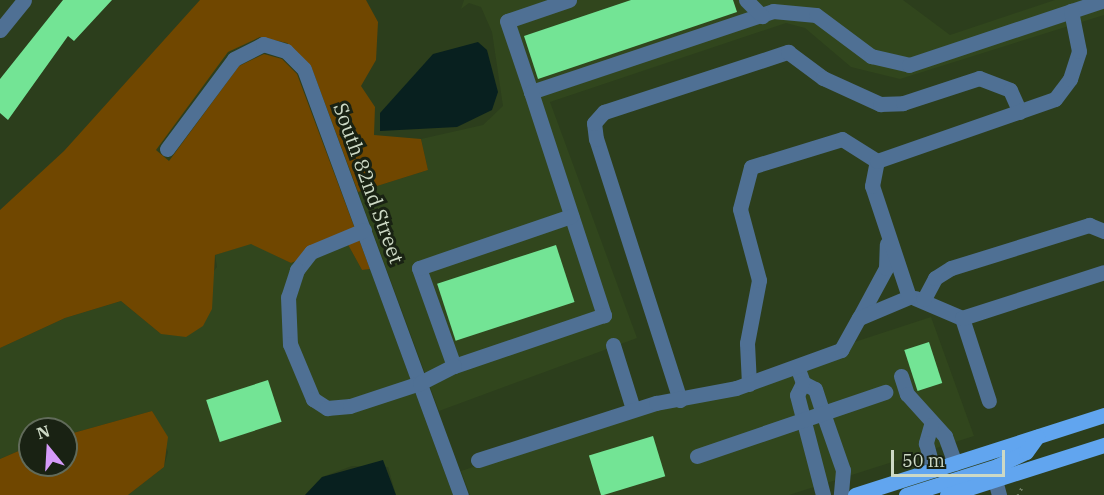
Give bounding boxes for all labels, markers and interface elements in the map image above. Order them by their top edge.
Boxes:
street label: South 82nd Street [329,99,409,267]
north arrow [18,417,78,477]
text: N [34,420,52,443]
scale bar [894,438,1008,476]
text: 50 m [902,449,945,472]

